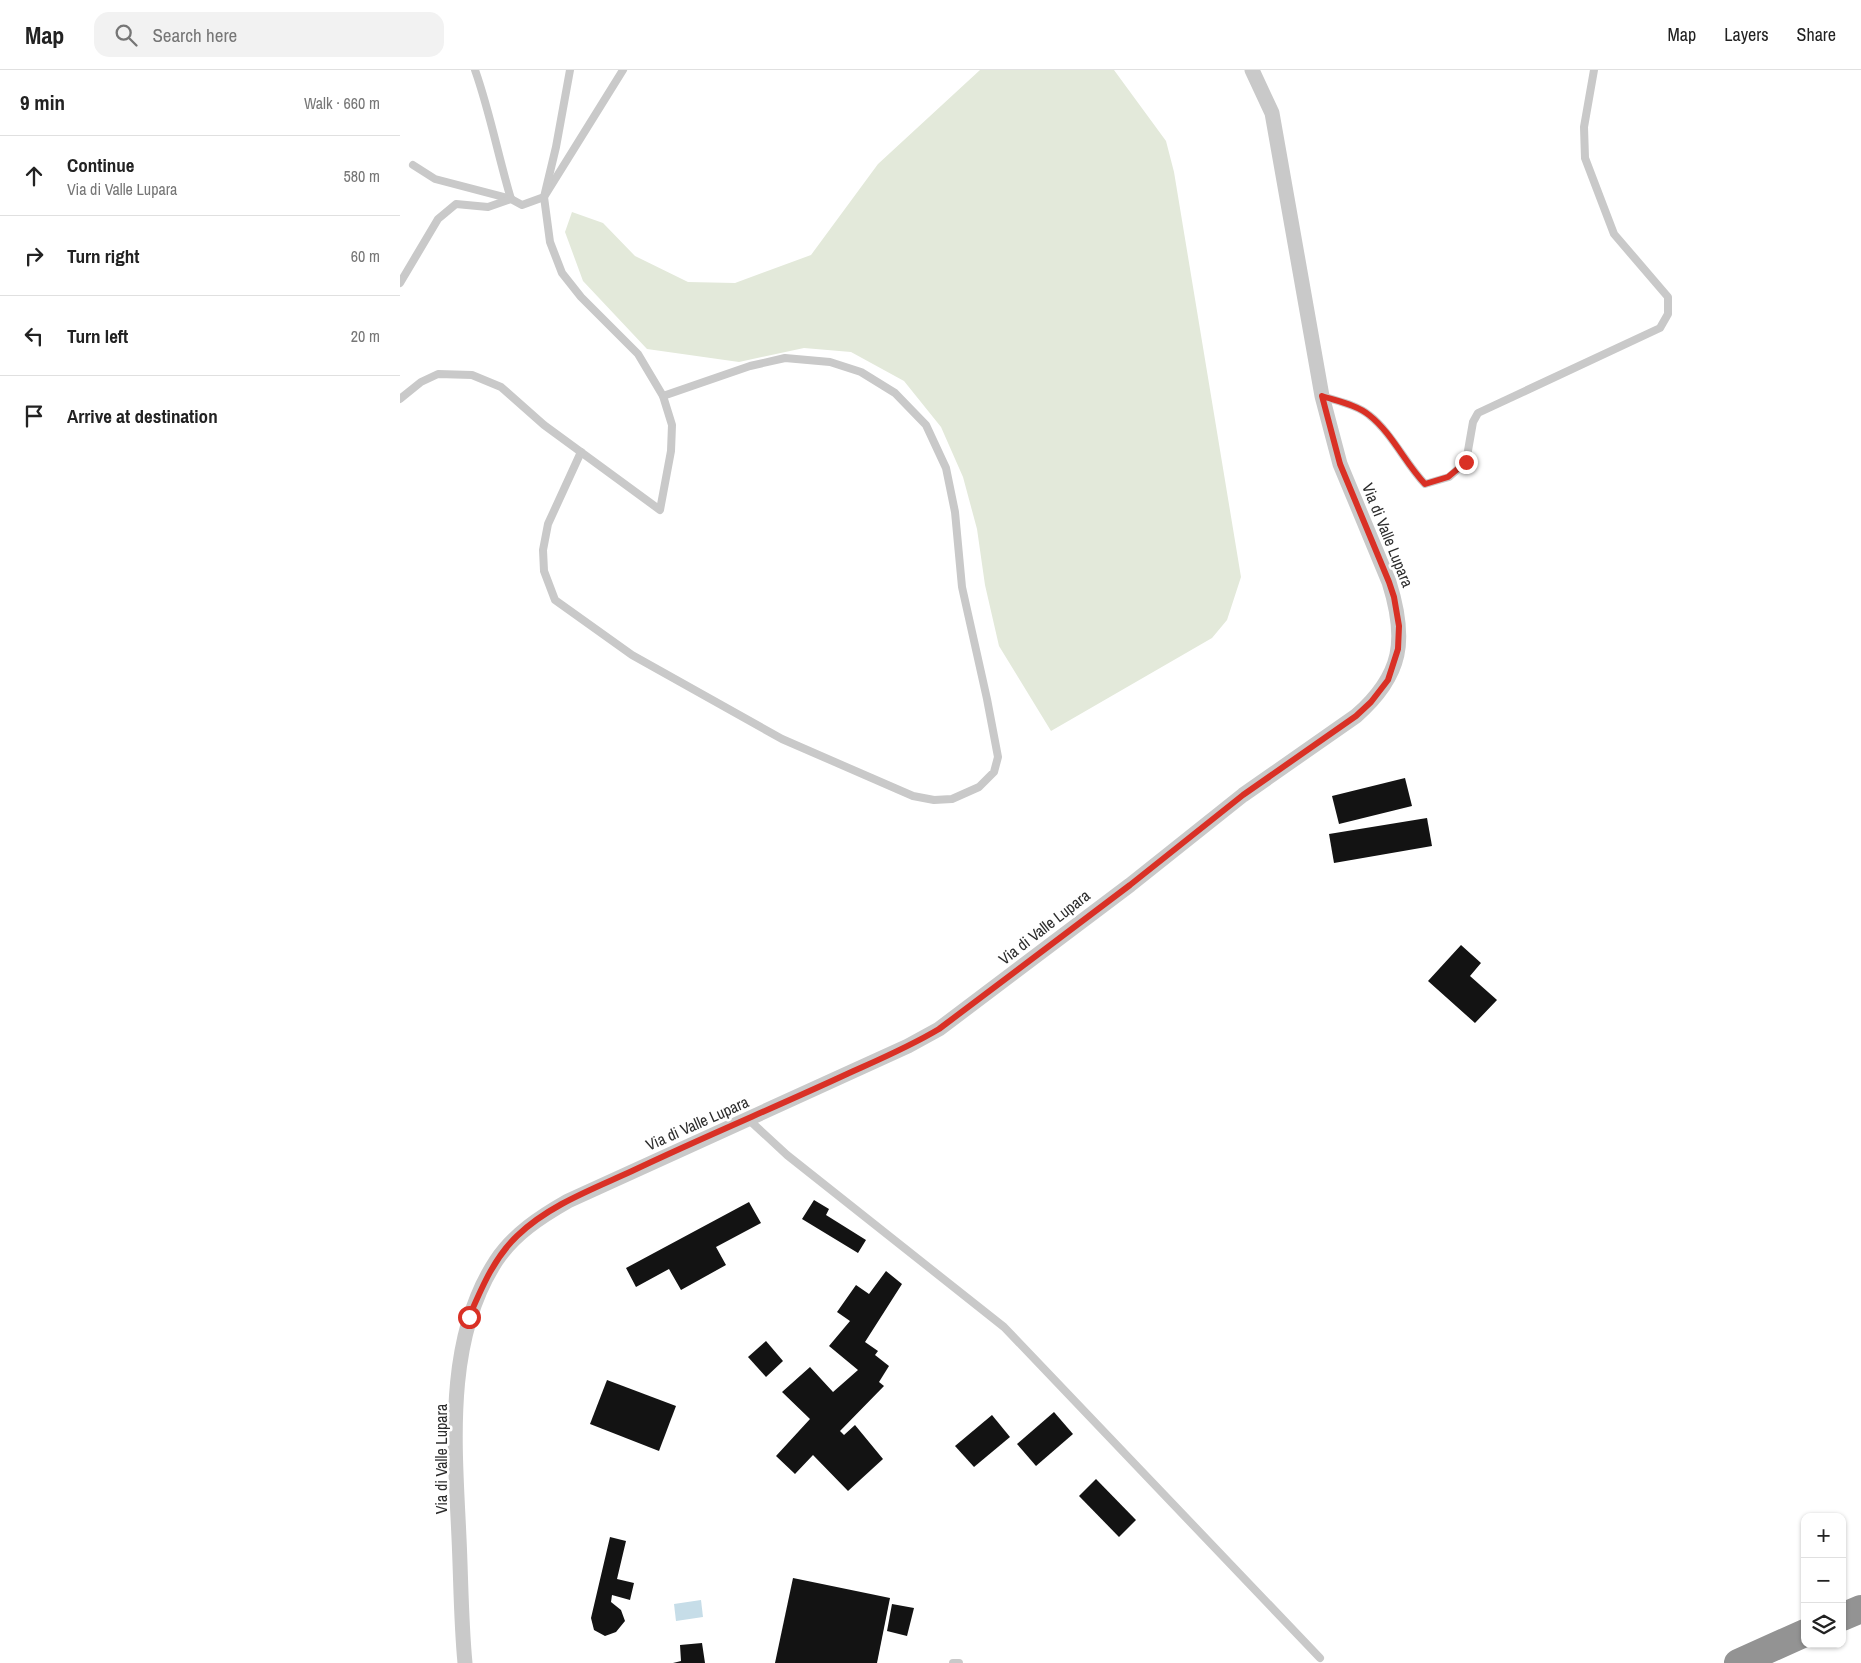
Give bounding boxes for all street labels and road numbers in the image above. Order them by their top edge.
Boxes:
street label: Via di Valle Lupara [1357,480,1419,591]
street label: Via di Valle Lupara [994,884,1095,970]
street label: Via di Valle Lupara [642,1090,753,1156]
street label: Via di Valle Lupara [430,1403,452,1514]

